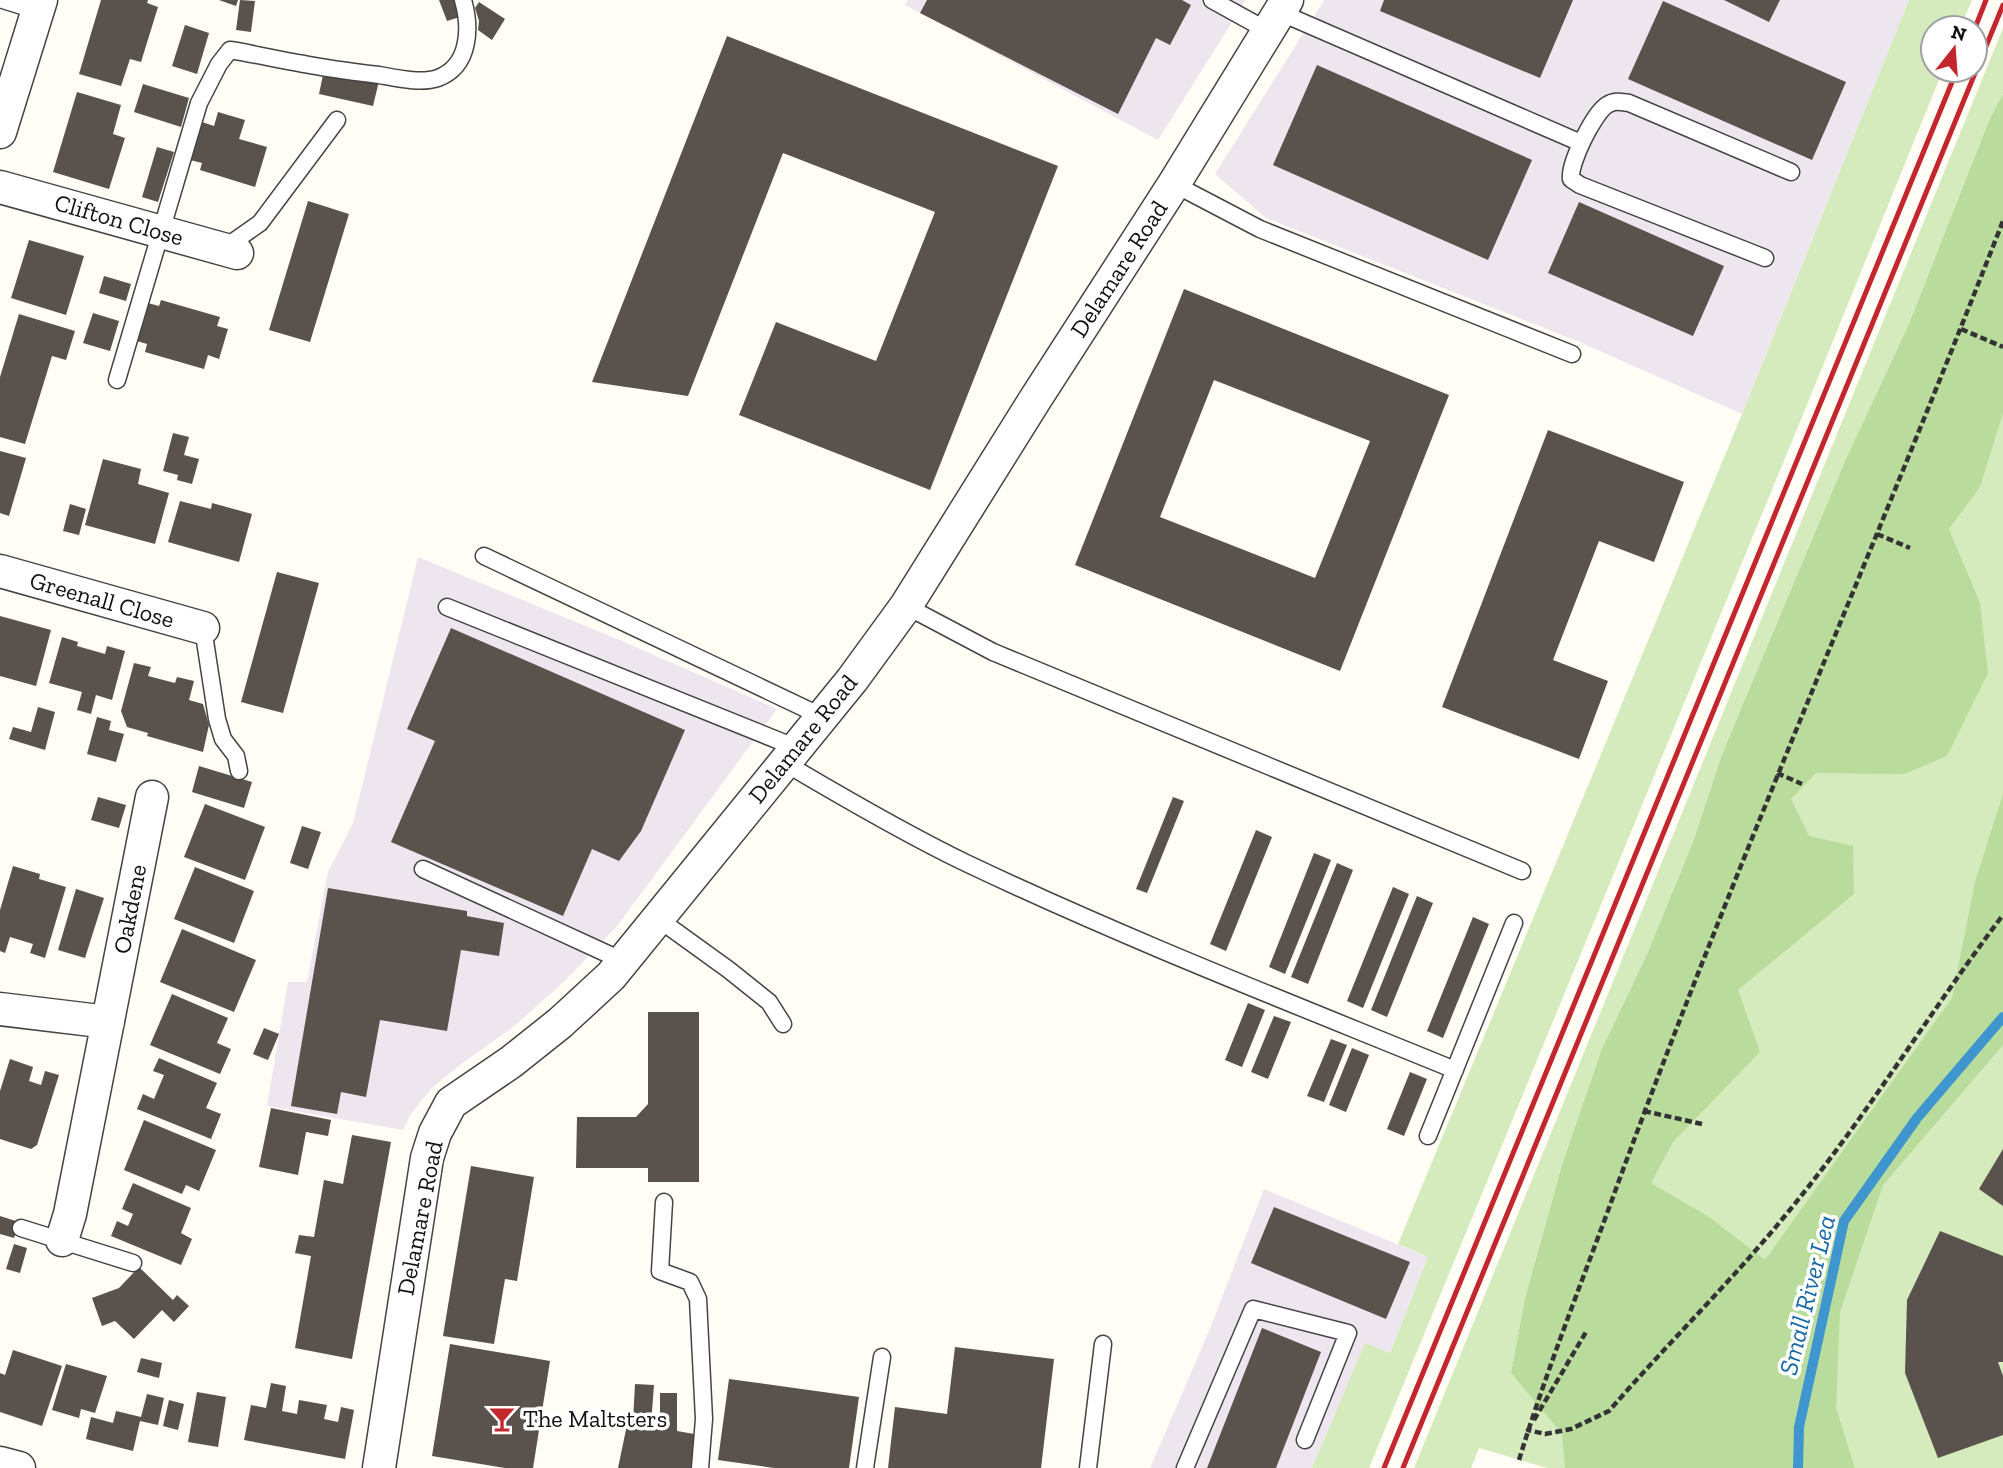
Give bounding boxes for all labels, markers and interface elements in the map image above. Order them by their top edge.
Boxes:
north arrow [1919,14,1989,84]
text: N [1949,20,1969,46]
street label: Clifton Close [51,187,187,252]
street label: Delamare Road [1064,195,1173,342]
street label: Greenall Close [27,565,178,634]
street label: Delamare Road [742,669,863,809]
street label: Oakdene [107,862,152,956]
street label: Delamare Road [390,1138,449,1298]
water label: Small River Lea [1772,1212,1842,1378]
bar icon: The Maltsters [487,1404,517,1434]
place label: The Maltsters [523,1404,667,1433]

